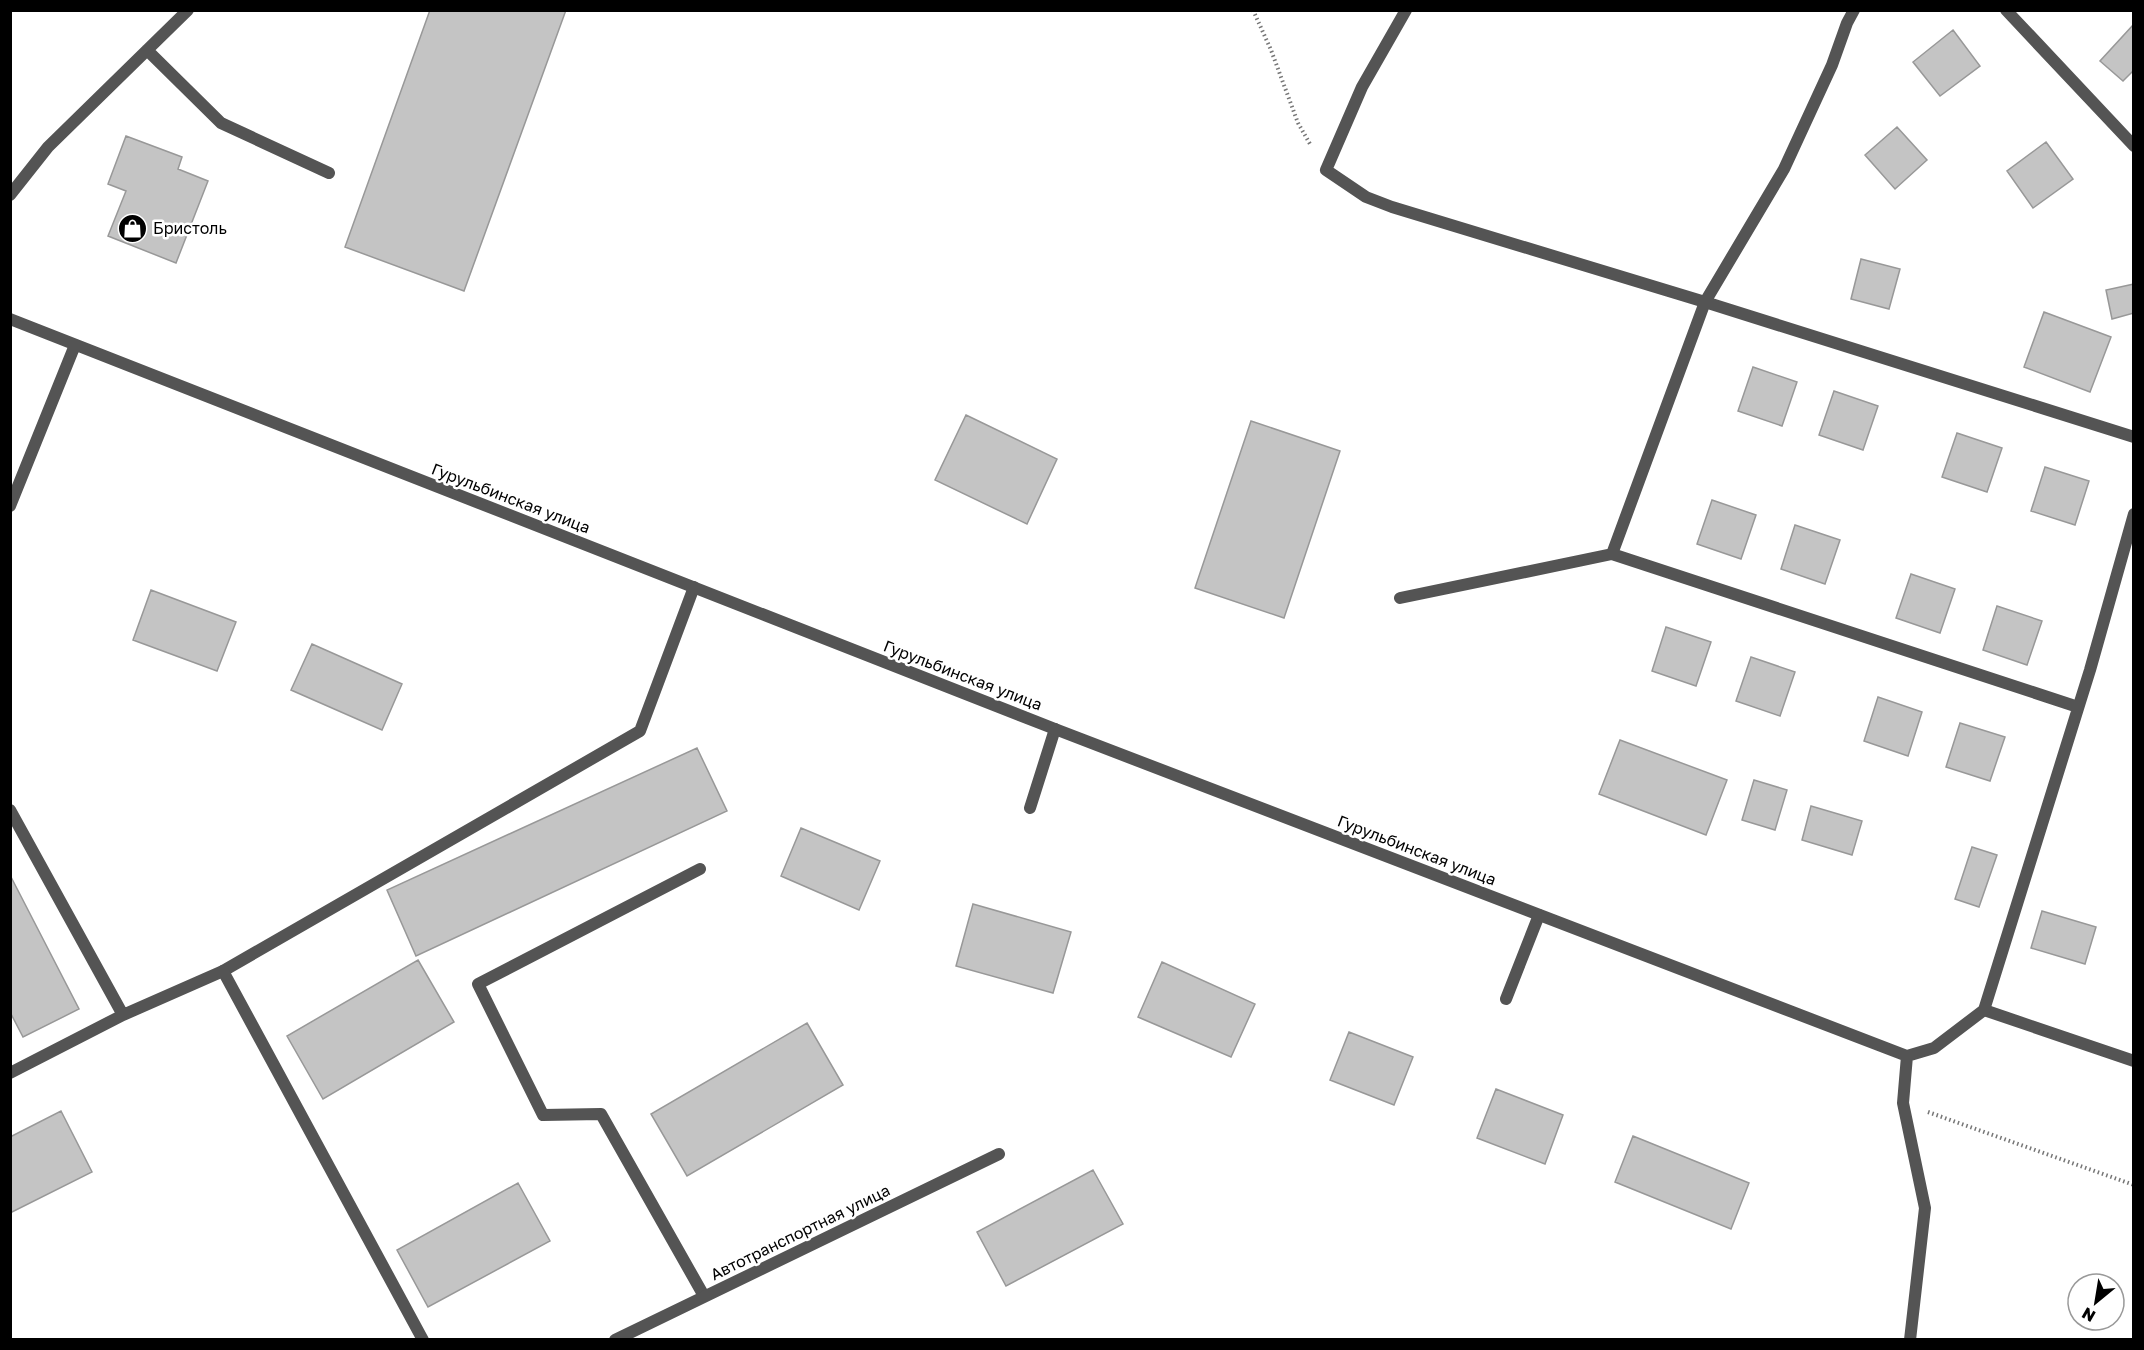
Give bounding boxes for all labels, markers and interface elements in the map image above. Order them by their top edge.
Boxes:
shop icon: Бристоль [116,212,148,244]
place label: Бристоль [153,218,227,238]
street label: Гурульбинская улица [429,458,593,538]
street label: Гурульбинская улица [881,635,1045,715]
street label: Гурульбинская улица [1335,810,1499,890]
street label: Автотранспортная улица [707,1180,893,1284]
north arrow [2066,1272,2126,1332]
text: N [2078,1303,2099,1327]

